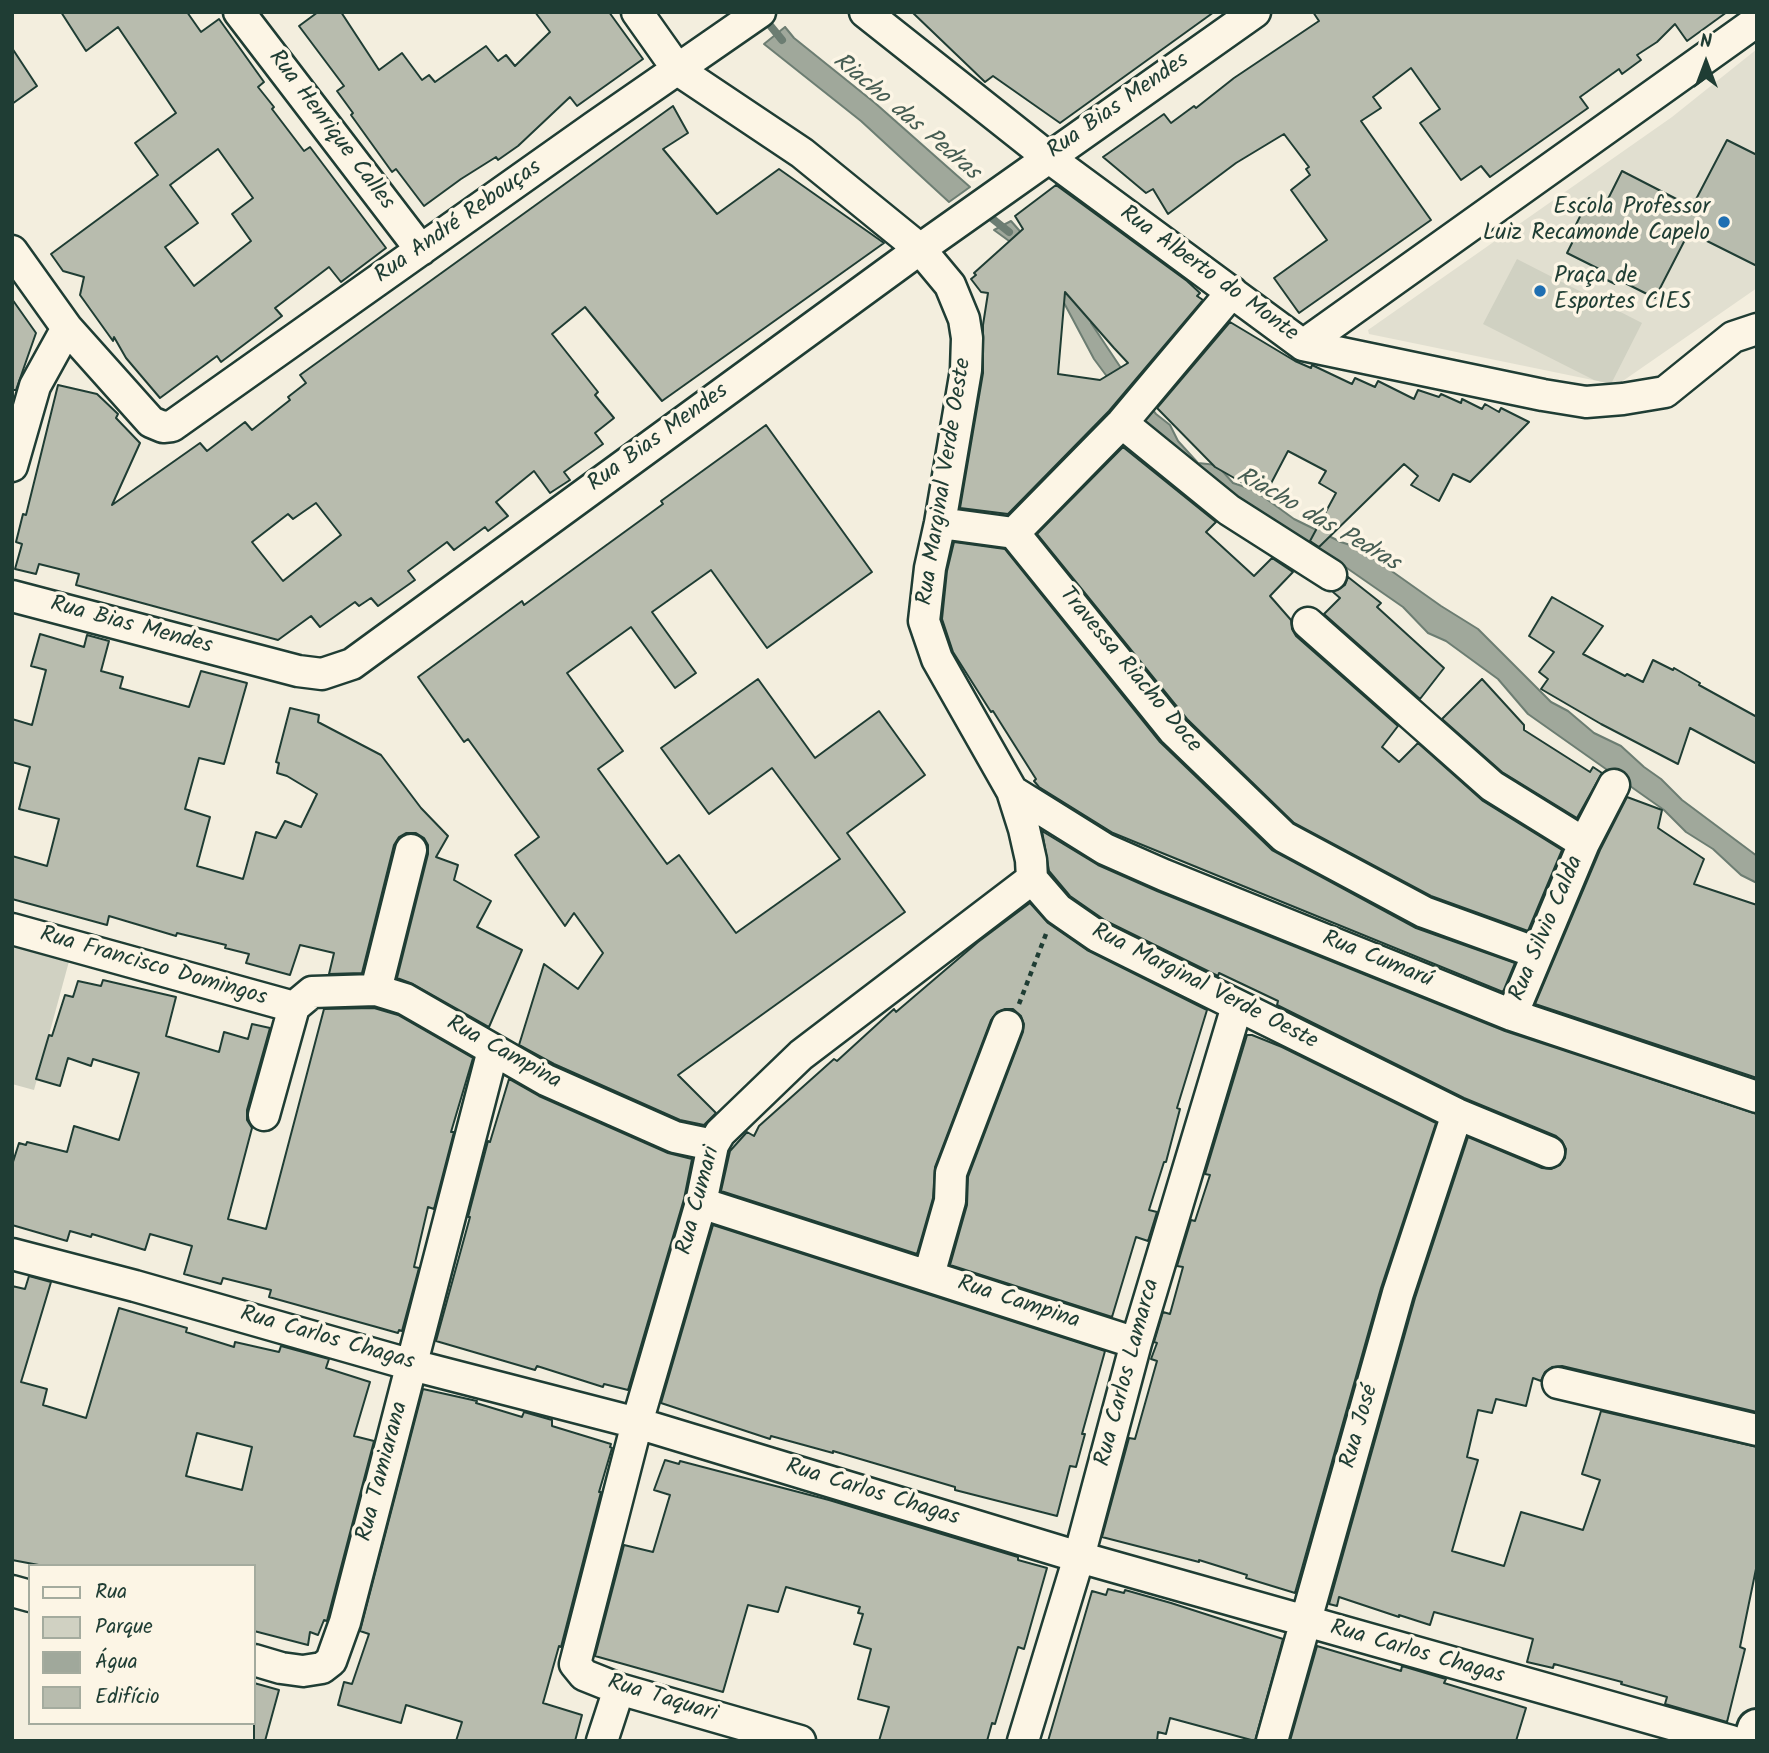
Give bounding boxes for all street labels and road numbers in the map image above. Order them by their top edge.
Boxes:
street label: Rua Henrique Calles [261,46,399,216]
street label: Rua Bias Mendes [1043,48,1195,166]
street label: Rua André Rebouças [370,155,548,291]
street label: Rua Alberto do Monte [1113,201,1303,349]
street label: Rua Marginal Verde Oeste [913,356,979,608]
street label: Rua Bias Mendes [583,379,735,499]
street label: Travessa Riacho Doce [1052,582,1206,760]
street label: Rua Bias Mendes [47,592,215,662]
street label: Rua Silvio Calda [1505,852,1591,1006]
street label: Rua Marginal Verde Oeste [1086,919,1322,1057]
street label: Rua Francisco Domingos [36,922,270,1014]
street label: Rua Cumarú [1318,926,1436,996]
street label: Rua Campina [441,1011,565,1097]
street label: Rua Cumari [672,1144,728,1258]
street label: Rua Campina [953,1271,1083,1337]
street label: Rua Carlos Lamarca [1091,1276,1167,1470]
street label: Rua Carlos Chagas [237,1302,417,1378]
street label: Rua José [1336,1382,1386,1472]
street label: Rua Tamiarana [352,1399,416,1545]
street label: Rua Carlos Chagas [782,1454,962,1534]
street label: Rua Carlos Chagas [1327,1616,1507,1692]
street label: Rua Taquari [604,1670,720,1730]

